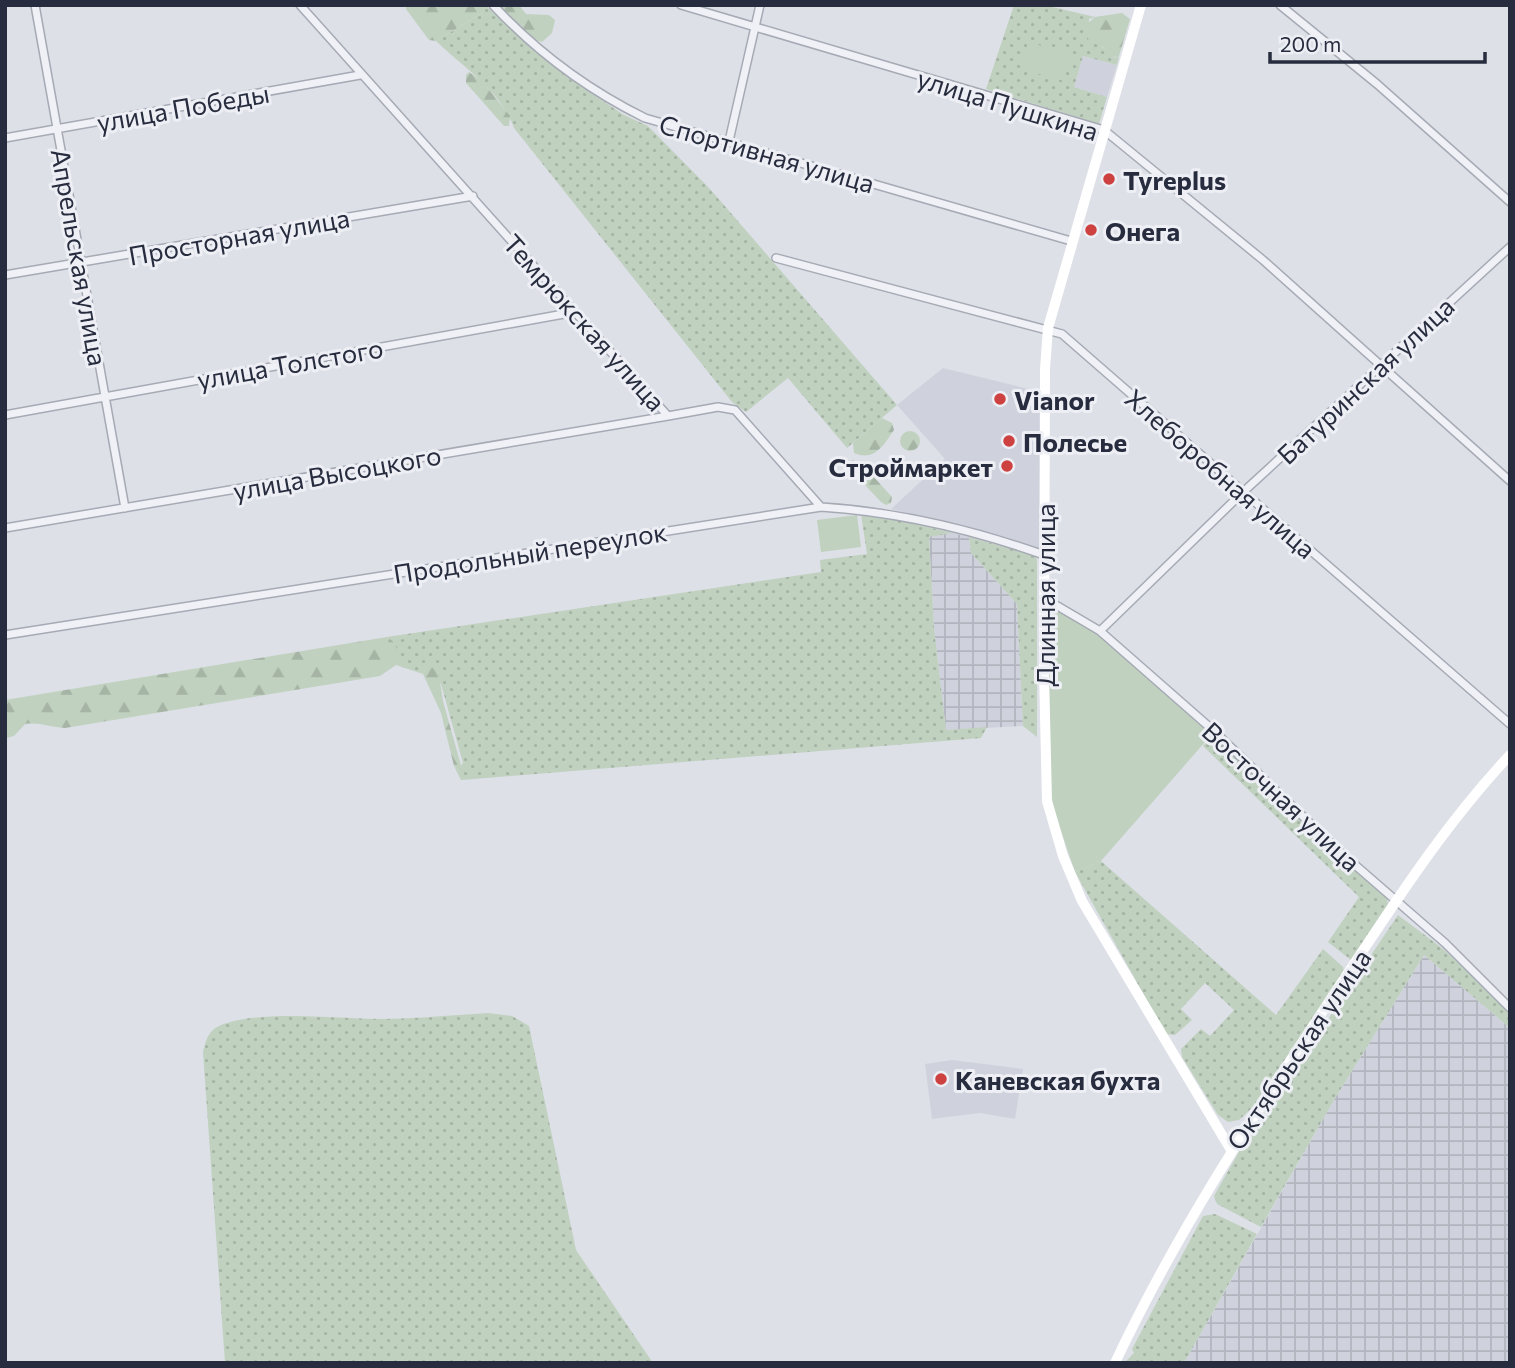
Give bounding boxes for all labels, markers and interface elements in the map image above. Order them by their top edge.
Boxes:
scale bar [1270,21,1485,65]
text: 200 m [1280,31,1341,56]
street label: улица Пушкина [914,62,1102,146]
street label: улица Победы [94,77,272,137]
street label: Спортивная улица [656,107,878,199]
street label: Апрельская улица [46,146,114,368]
place label: Tyreplus [1123,164,1226,195]
marker: Tyreplus [1101,171,1117,187]
street label: Просторная улица [126,201,352,271]
place label: Онега [1105,215,1180,246]
marker: Онега [1083,222,1099,238]
street label: Темрюкская улица [498,227,672,417]
street label: Батуринская улица [1270,290,1460,470]
street label: улица Толстого [195,331,385,395]
street label: Хлеборобная улица [1119,382,1323,564]
place label: Vianor [1014,384,1095,415]
marker: Vianor [992,391,1008,407]
place label: Полесье [1023,426,1127,457]
marker: Полесье [1001,433,1017,449]
street label: улица Высоцкого [230,438,444,506]
place label: Строймаркет [829,451,993,482]
marker: Строймаркет [999,458,1015,474]
street label: Длинная улица [1029,503,1060,687]
street label: Продольный переулок [391,515,669,589]
street label: Восточная улица [1197,715,1367,877]
street label: Октябрьская улица [1219,943,1377,1155]
place label: Каневская бухта [955,1064,1160,1095]
marker: Каневская бухта [933,1071,949,1087]

